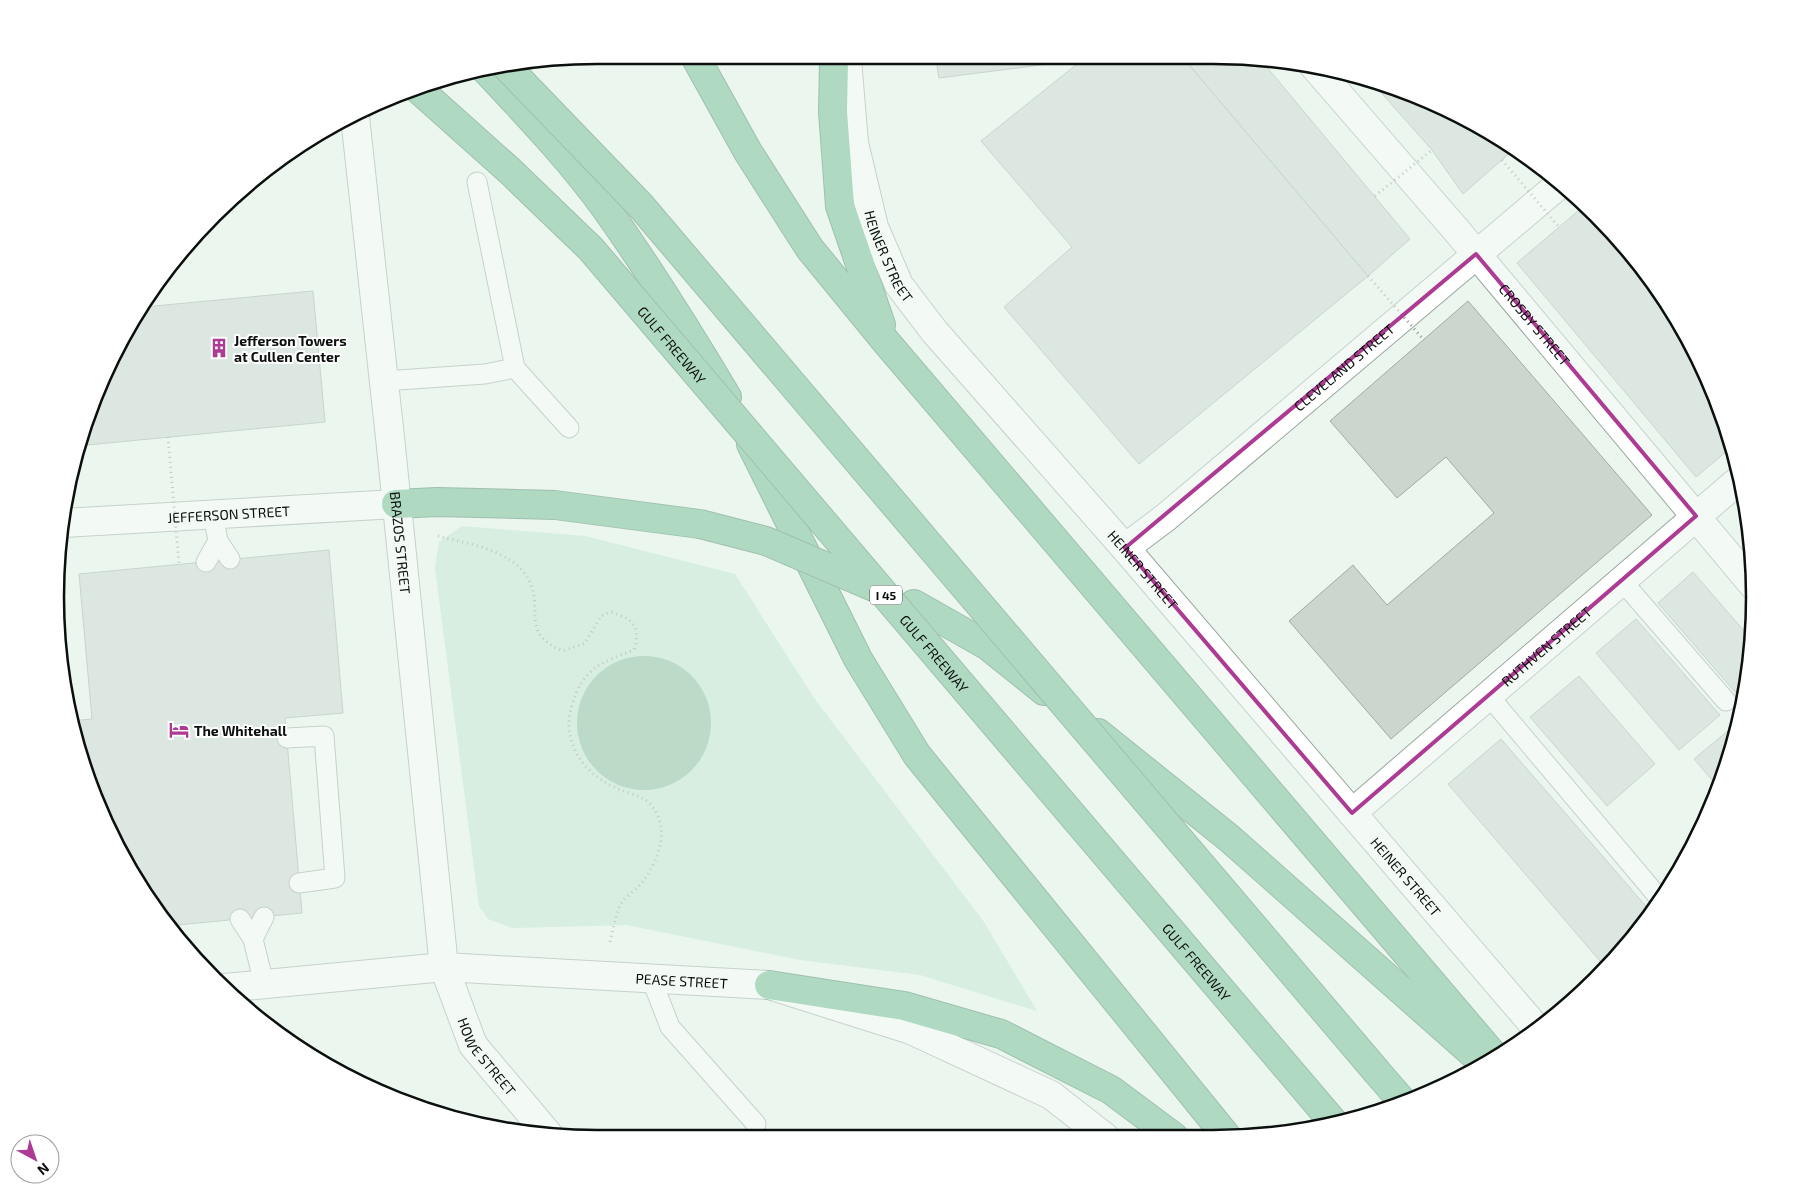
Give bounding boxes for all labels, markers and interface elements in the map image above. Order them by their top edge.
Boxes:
street label: HEINER STREET [862,208,917,305]
street label: CROSBY STREET [1496,280,1574,369]
street label: GULF FREEWAY [635,302,710,387]
street label: CLEVELAND STREET [1290,320,1397,414]
place label: Jefferson Towers at Cullen Center [234,332,347,365]
building icon: Jefferson Towers at Cullen Center [208,337,230,359]
street label: BRAZOS STREET [387,491,415,595]
street label: JEFFERSON STREET [167,502,291,526]
street label: HEINER STREET [1105,527,1182,613]
road number: I 45 [870,586,902,604]
street label: RUTHVEN STREET [1498,603,1595,689]
street label: GULF FREEWAY [897,611,972,695]
hotel icon: The Whitehall [168,719,190,741]
place label: The Whitehall [194,722,287,739]
street label: HEINER STREET [1368,833,1445,919]
street label: GULF FREEWAY [1159,919,1235,1004]
street label: PEASE STREET [635,969,728,991]
street label: HOWE STREET [455,1015,520,1098]
north arrow [10,1134,60,1184]
text: N [34,1160,53,1179]

